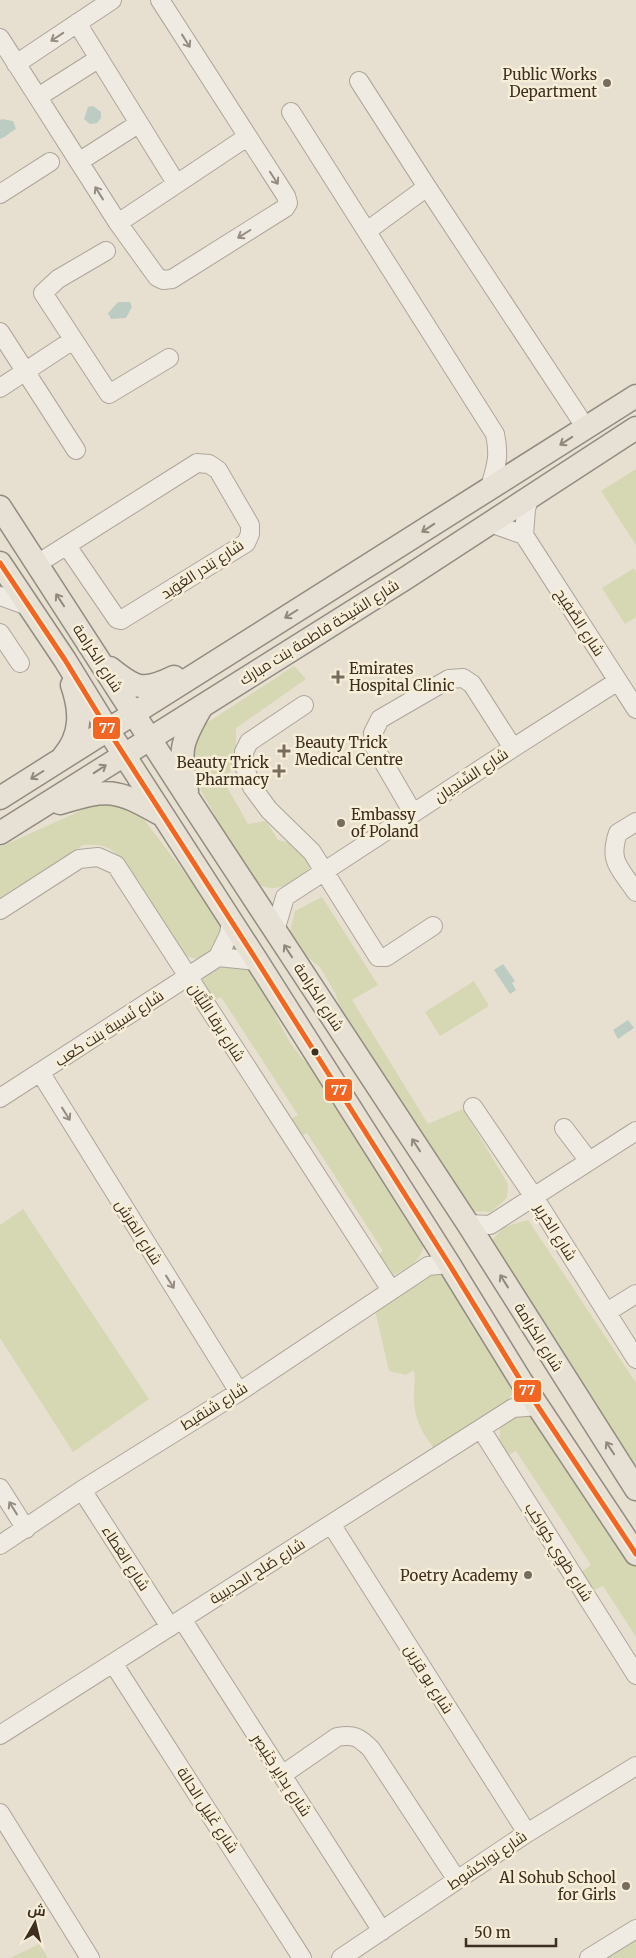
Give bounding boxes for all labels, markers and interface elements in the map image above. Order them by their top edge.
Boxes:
one-way arrow [50,32,64,42]
one-way arrow [181,34,191,48]
place label: Public Works Department [503,65,597,101]
marker: Public Works Department [601,77,613,89]
one-way arrow [269,170,279,184]
one-way arrow [94,187,104,201]
one-way arrow [237,229,251,239]
one-way arrow [559,436,573,446]
one-way arrow [422,523,436,533]
street label: شارع بَندر العُوَيد [157,535,248,605]
street label: شارع الشيخة فاطمة بنت مبارك [236,575,403,691]
street label: شارع الصَّفِيح [549,585,609,661]
one-way arrow [55,593,65,607]
one-way arrow [284,610,298,620]
street label: شارع الكرامة [67,620,127,697]
place label: Emirates Hospital Clinic [349,659,455,695]
marker: Emirates Hospital Clinic [331,670,345,684]
line badge: 77 [92,716,121,740]
text: 77 [99,719,115,737]
place label: Beauty Trick Medical Centre [295,733,403,769]
marker: Beauty Trick Medical Centre [277,744,291,758]
street label: شارع السِّندِيان [430,744,513,808]
place label: Beauty Trick Pharmacy [177,753,269,789]
one-way arrow [93,764,107,774]
marker: Beauty Trick Pharmacy [273,765,285,777]
one-way arrow [30,769,44,780]
place label: Embassy of Poland [351,805,419,841]
marker: Embassy of Poland [335,817,347,829]
one-way arrow [283,944,293,958]
street label: شارع الكرامة [288,959,348,1036]
street label: شارع بَرقا اللَّيَّان [183,979,250,1066]
street label: شارع نُسيبة بنت كعب [51,986,168,1072]
unlabelled marker [310,1047,320,1057]
line badge: 77 [324,1078,353,1102]
text: 77 [331,1081,347,1099]
one-way arrow [61,1106,71,1120]
one-way arrow [411,1138,421,1152]
street label: شارع المَرَش [110,1196,167,1269]
street label: شارع الحَرِير [529,1199,581,1265]
one-way arrow [166,1274,176,1288]
one-way arrow [499,1275,509,1289]
street label: شارع الكرامة [509,1299,568,1376]
street label: شارع شنقيط [177,1378,252,1436]
line badge: 77 [513,1379,542,1403]
text: 77 [519,1381,535,1399]
one-way arrow [604,1442,614,1456]
street label: شارع طَوِي كِواكِب [518,1499,597,1607]
one-way arrow [8,1502,18,1516]
street label: شارع العَطاء [96,1522,154,1595]
street label: شارع صُلح الحديبية [206,1534,309,1610]
place label: Poetry Academy [400,1566,518,1585]
marker: Poetry Academy [522,1569,534,1581]
street label: شارع بو قرَين [399,1641,458,1718]
street label: شارع بِدايِر خِنَيصِر [246,1729,316,1821]
street label: شارع غَلِيل الحالة [171,1763,243,1858]
street label: شارع نواكشوط [444,1826,531,1895]
place label: Al Sohub School for Girls [498,1868,616,1904]
marker: Al Sohub School for Girls [620,1880,632,1892]
north arrow [10,1898,60,1948]
text: ش [27,1900,47,1920]
scale bar [466,1916,556,1948]
text: 50 m [474,1923,511,1942]

